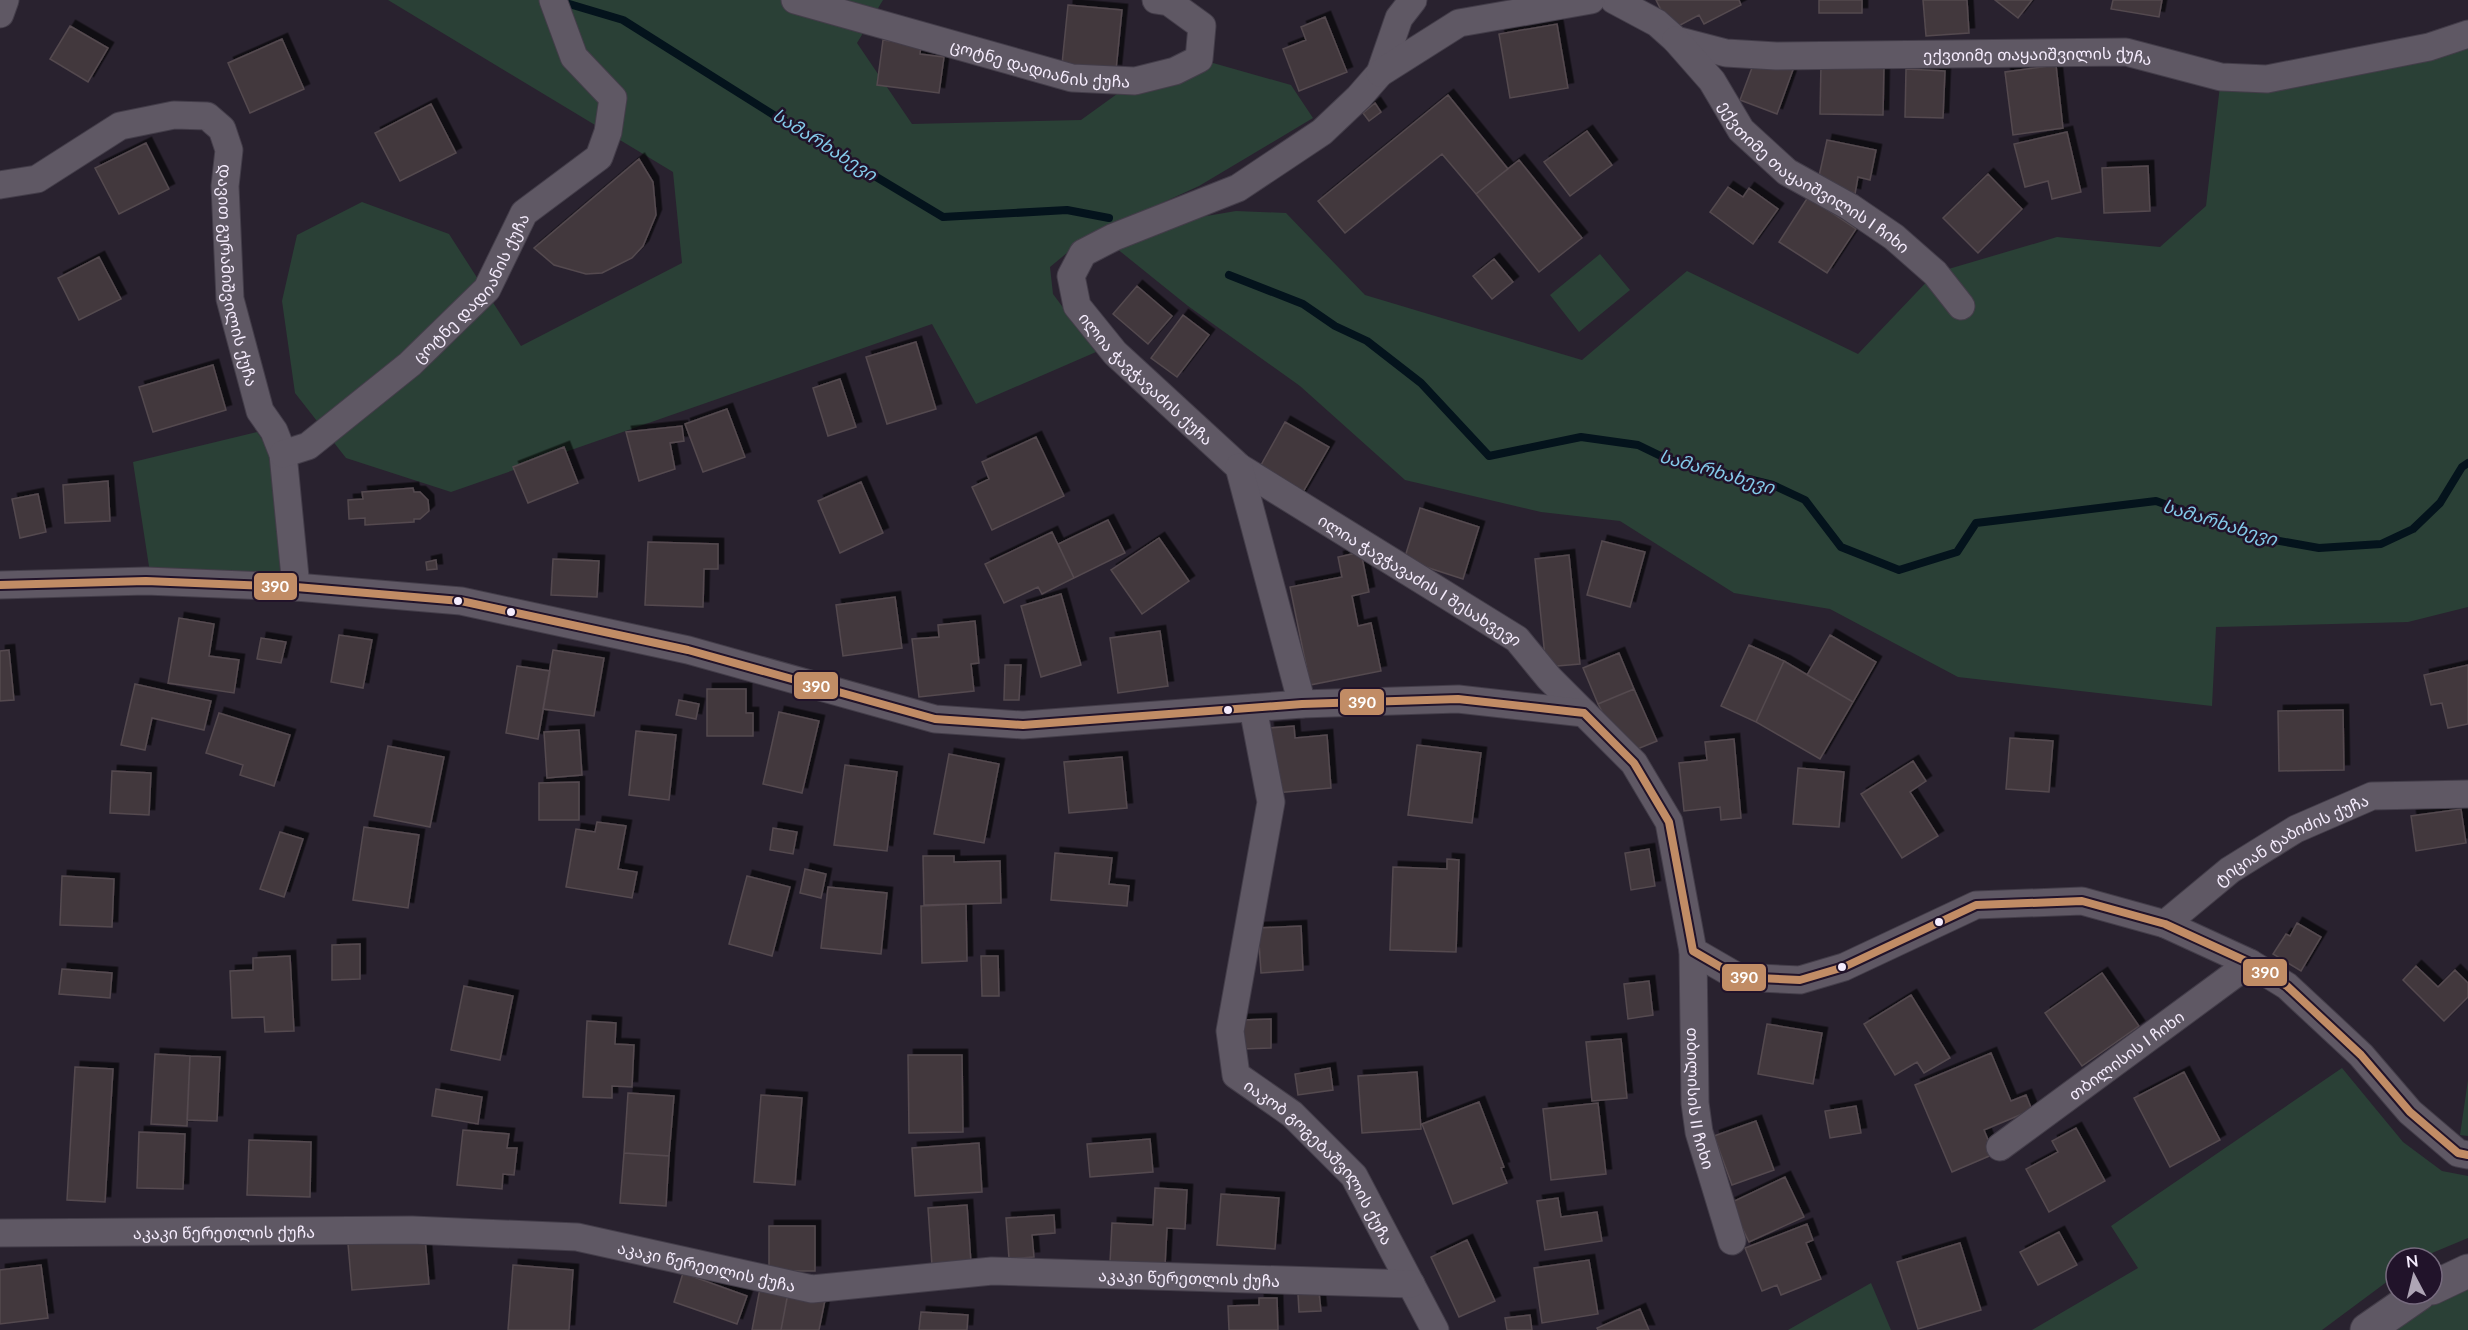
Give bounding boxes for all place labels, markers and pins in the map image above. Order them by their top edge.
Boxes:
unlabelled marker [452,595,464,607]
unlabelled marker [505,606,517,618]
unlabelled marker [1222,704,1234,716]
unlabelled marker [1933,916,1945,928]
unlabelled marker [1836,961,1848,973]

